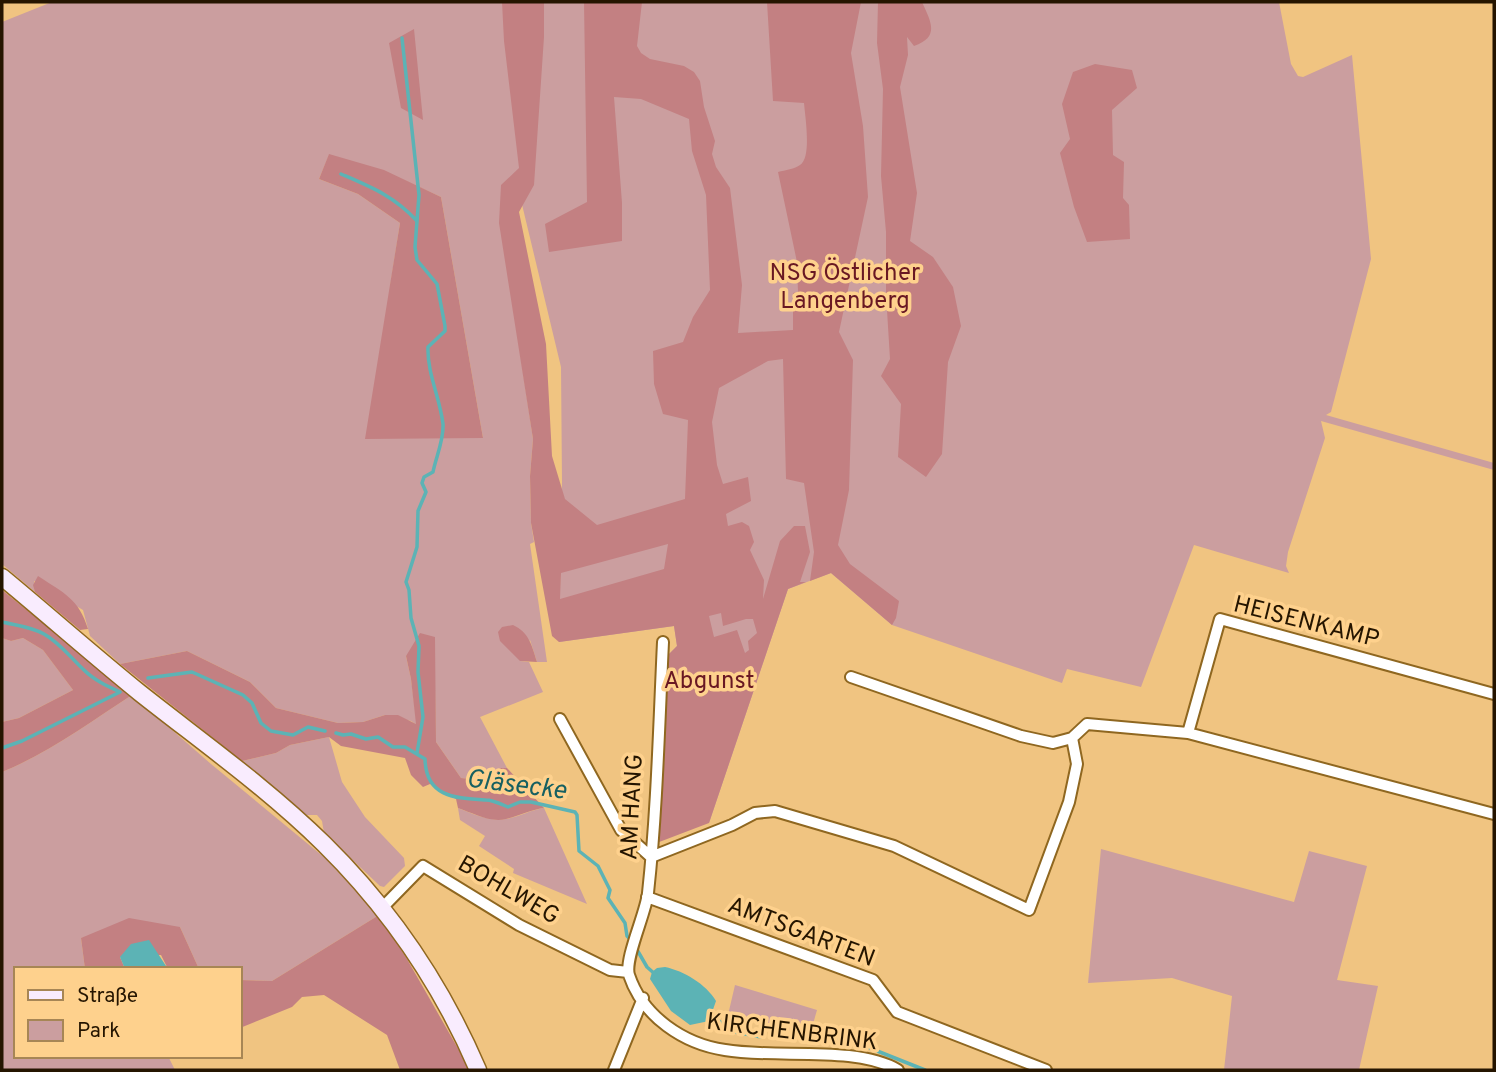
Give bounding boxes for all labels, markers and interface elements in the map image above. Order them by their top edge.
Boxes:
park label: NSG Östlicher Langenberg [770,257,920,317]
street label: HEISENKAMP [1230,590,1382,656]
park label: Abgunst [664,667,754,697]
street label: AM HANG [615,753,651,861]
water label: Gläsecke [464,764,568,809]
street label: BOHLWEG [452,850,564,932]
street label: AMTSGARTEN [723,891,879,975]
legend [14,967,242,1058]
text: Straße [77,983,138,1010]
street label: KIRCHENBRINK [705,1008,879,1058]
text: Park [77,1018,120,1045]

